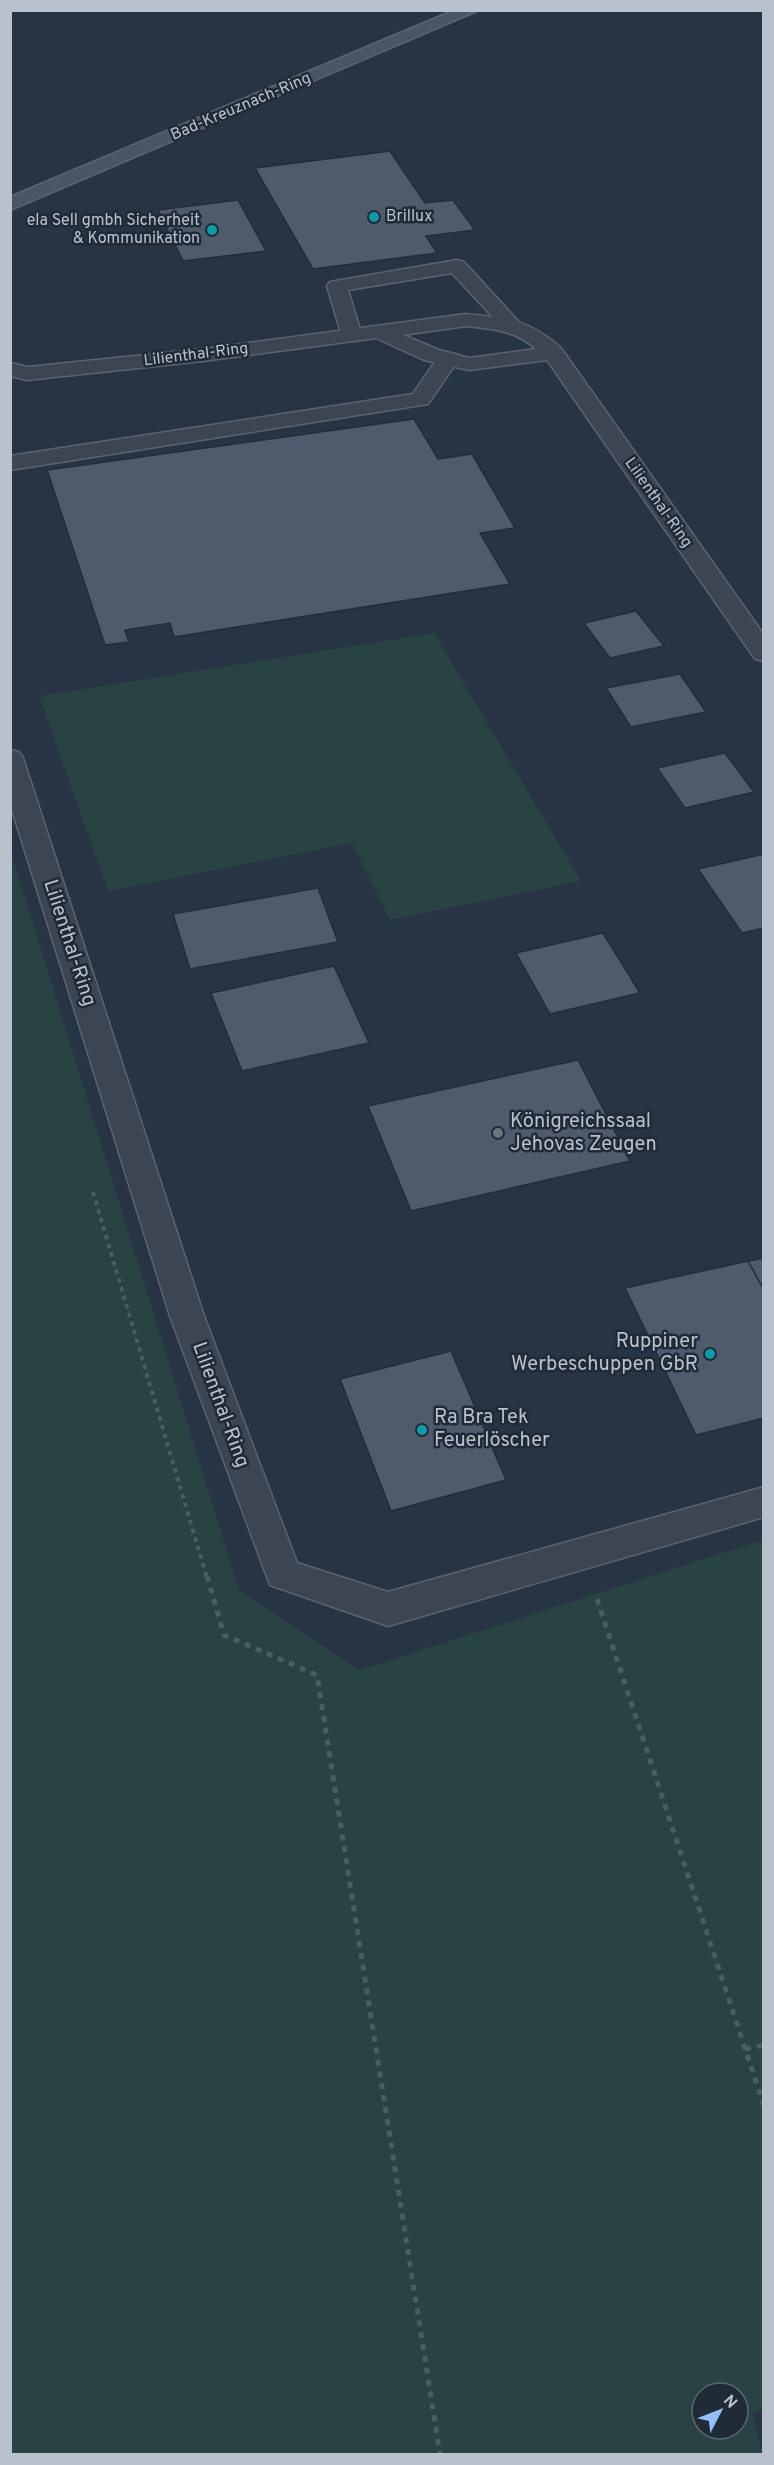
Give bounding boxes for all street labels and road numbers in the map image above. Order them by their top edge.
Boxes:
street label: Bad-Kreuznach-Ring [168,68,314,146]
street label: Lilienthal-Ring [142,339,250,371]
street label: Lilienthal-Ring [620,454,696,552]
street label: Lilienthal-Ring [36,876,102,1010]
street label: Lilienthal-Ring [185,1339,255,1471]

